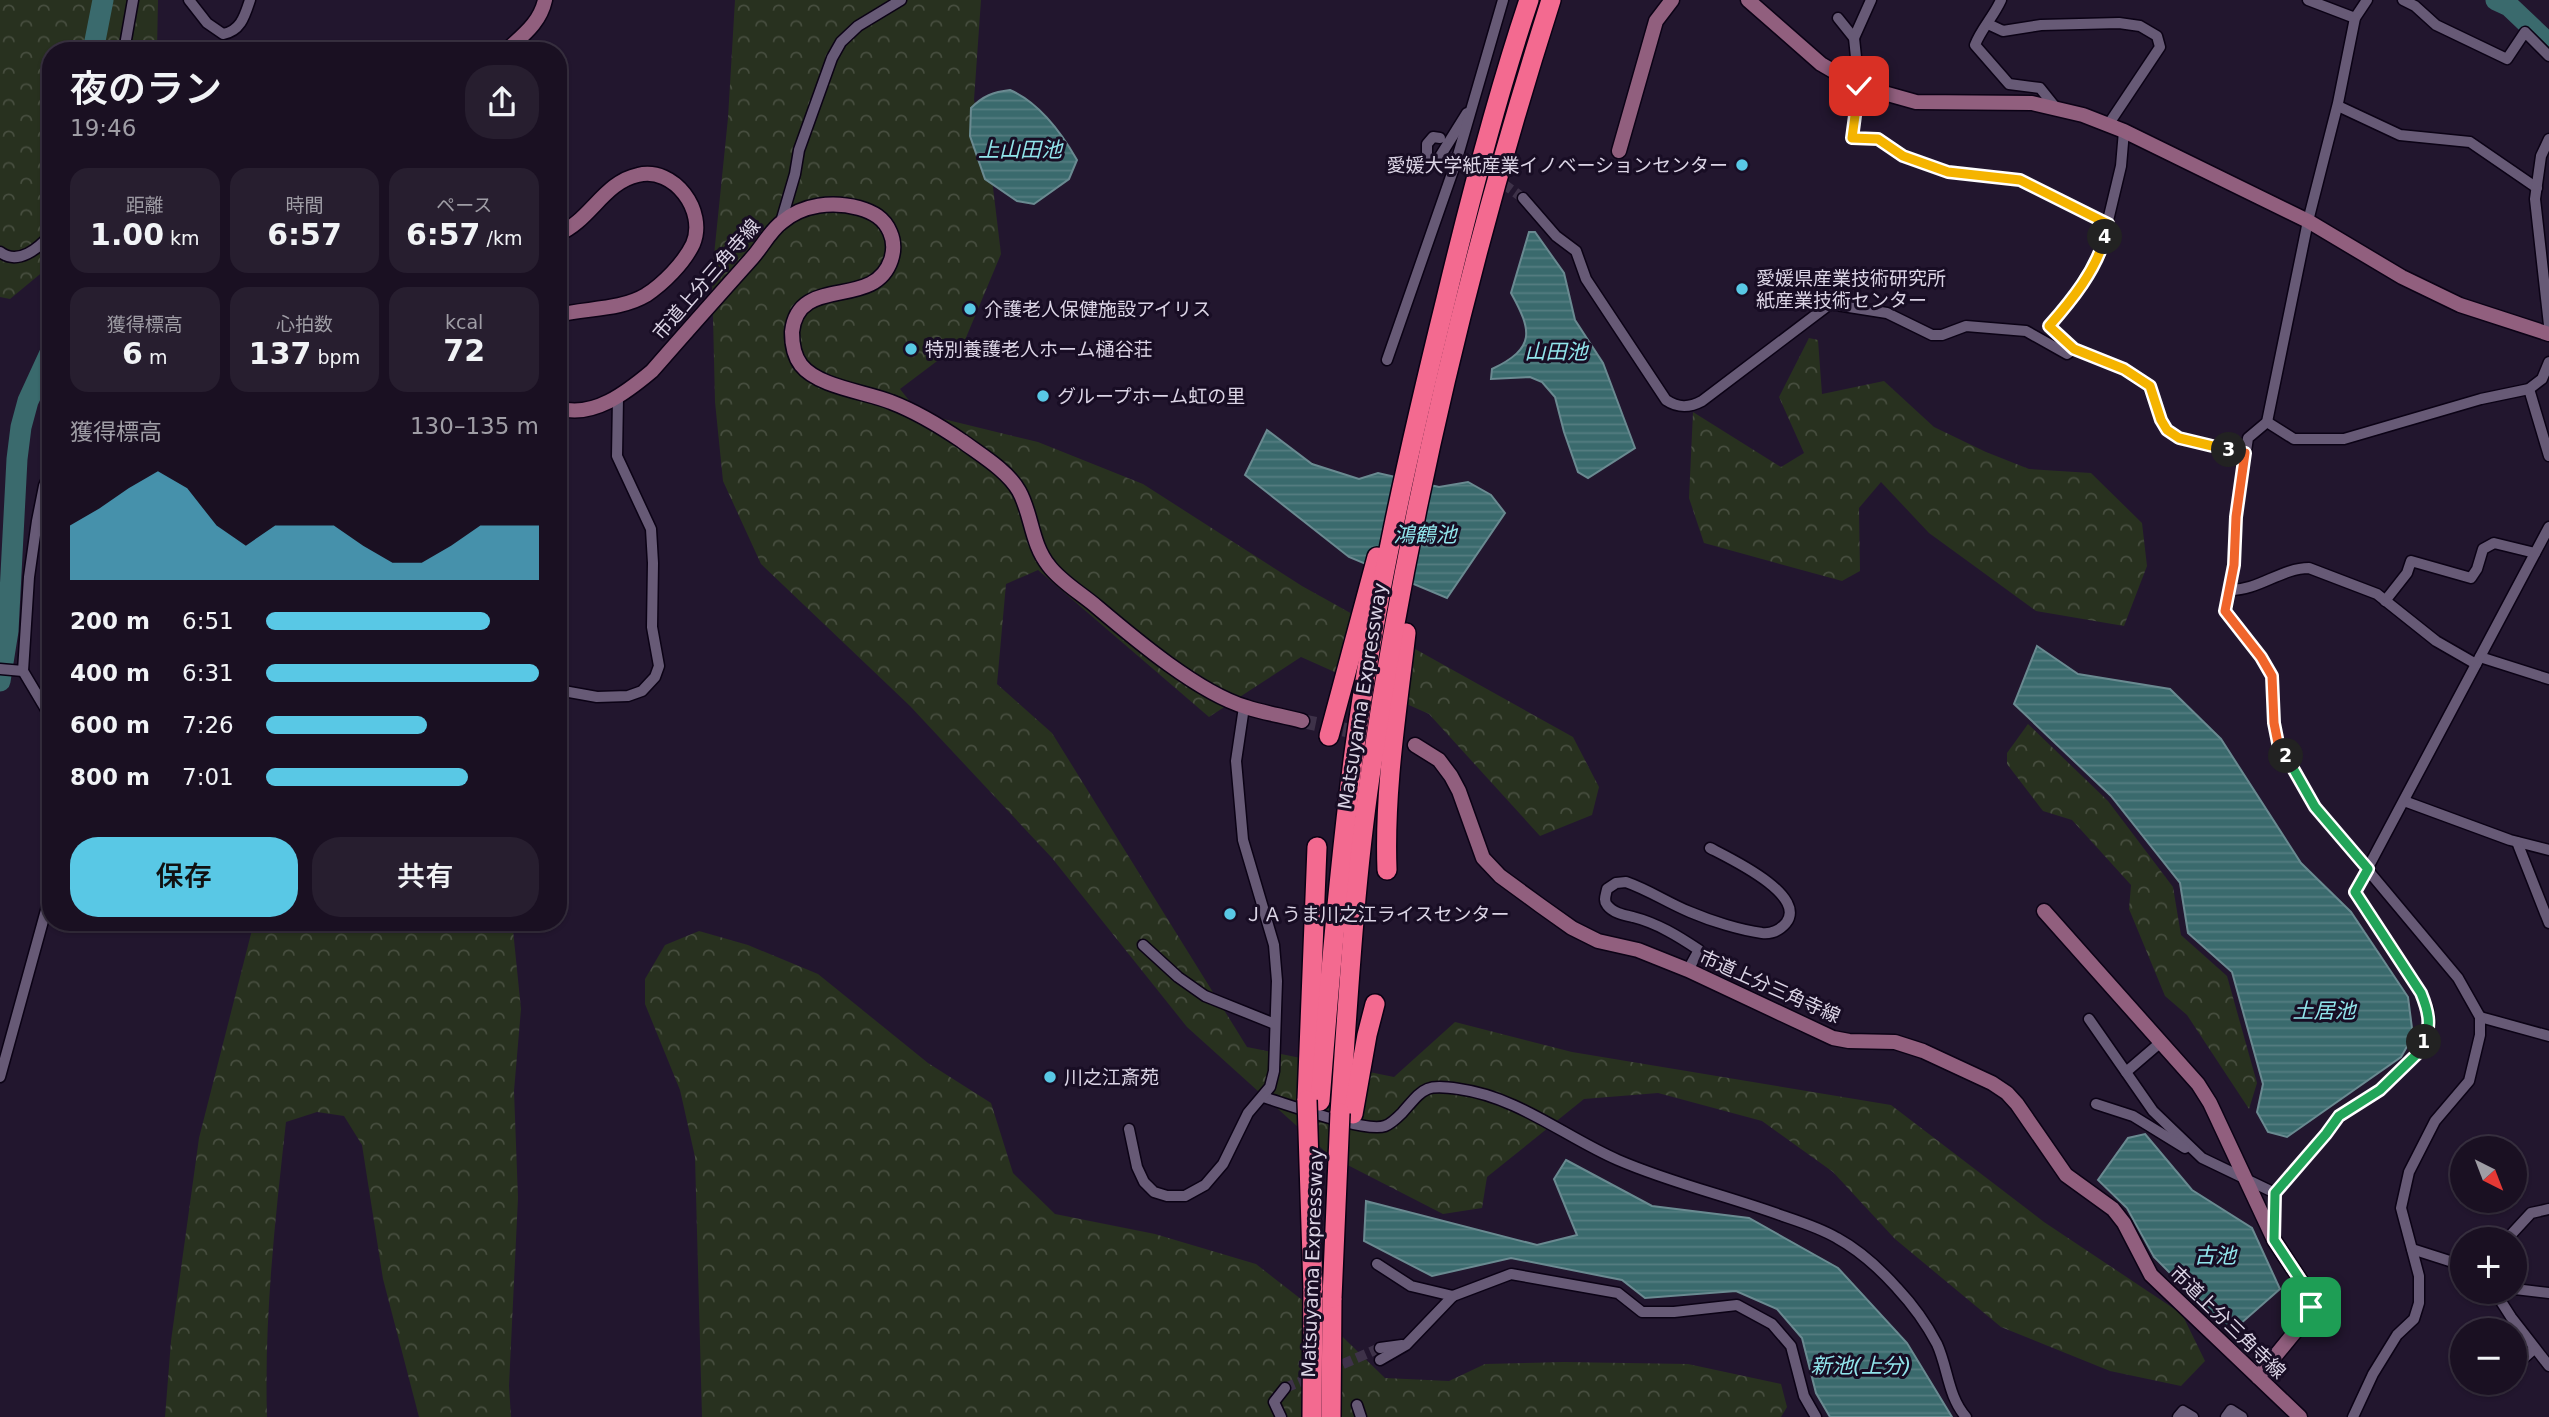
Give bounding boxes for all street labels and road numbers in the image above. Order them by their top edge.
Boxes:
street label: 市道上分三角寺線 [648,214,764,344]
street label: Matsuyama Expressway [1333,581,1391,811]
street label: 市道上分三角寺線 [1696,945,1844,1027]
street label: Matsuyama Expressway [1297,1148,1327,1378]
street label: 市道上分三角寺線 [2166,1261,2290,1383]

